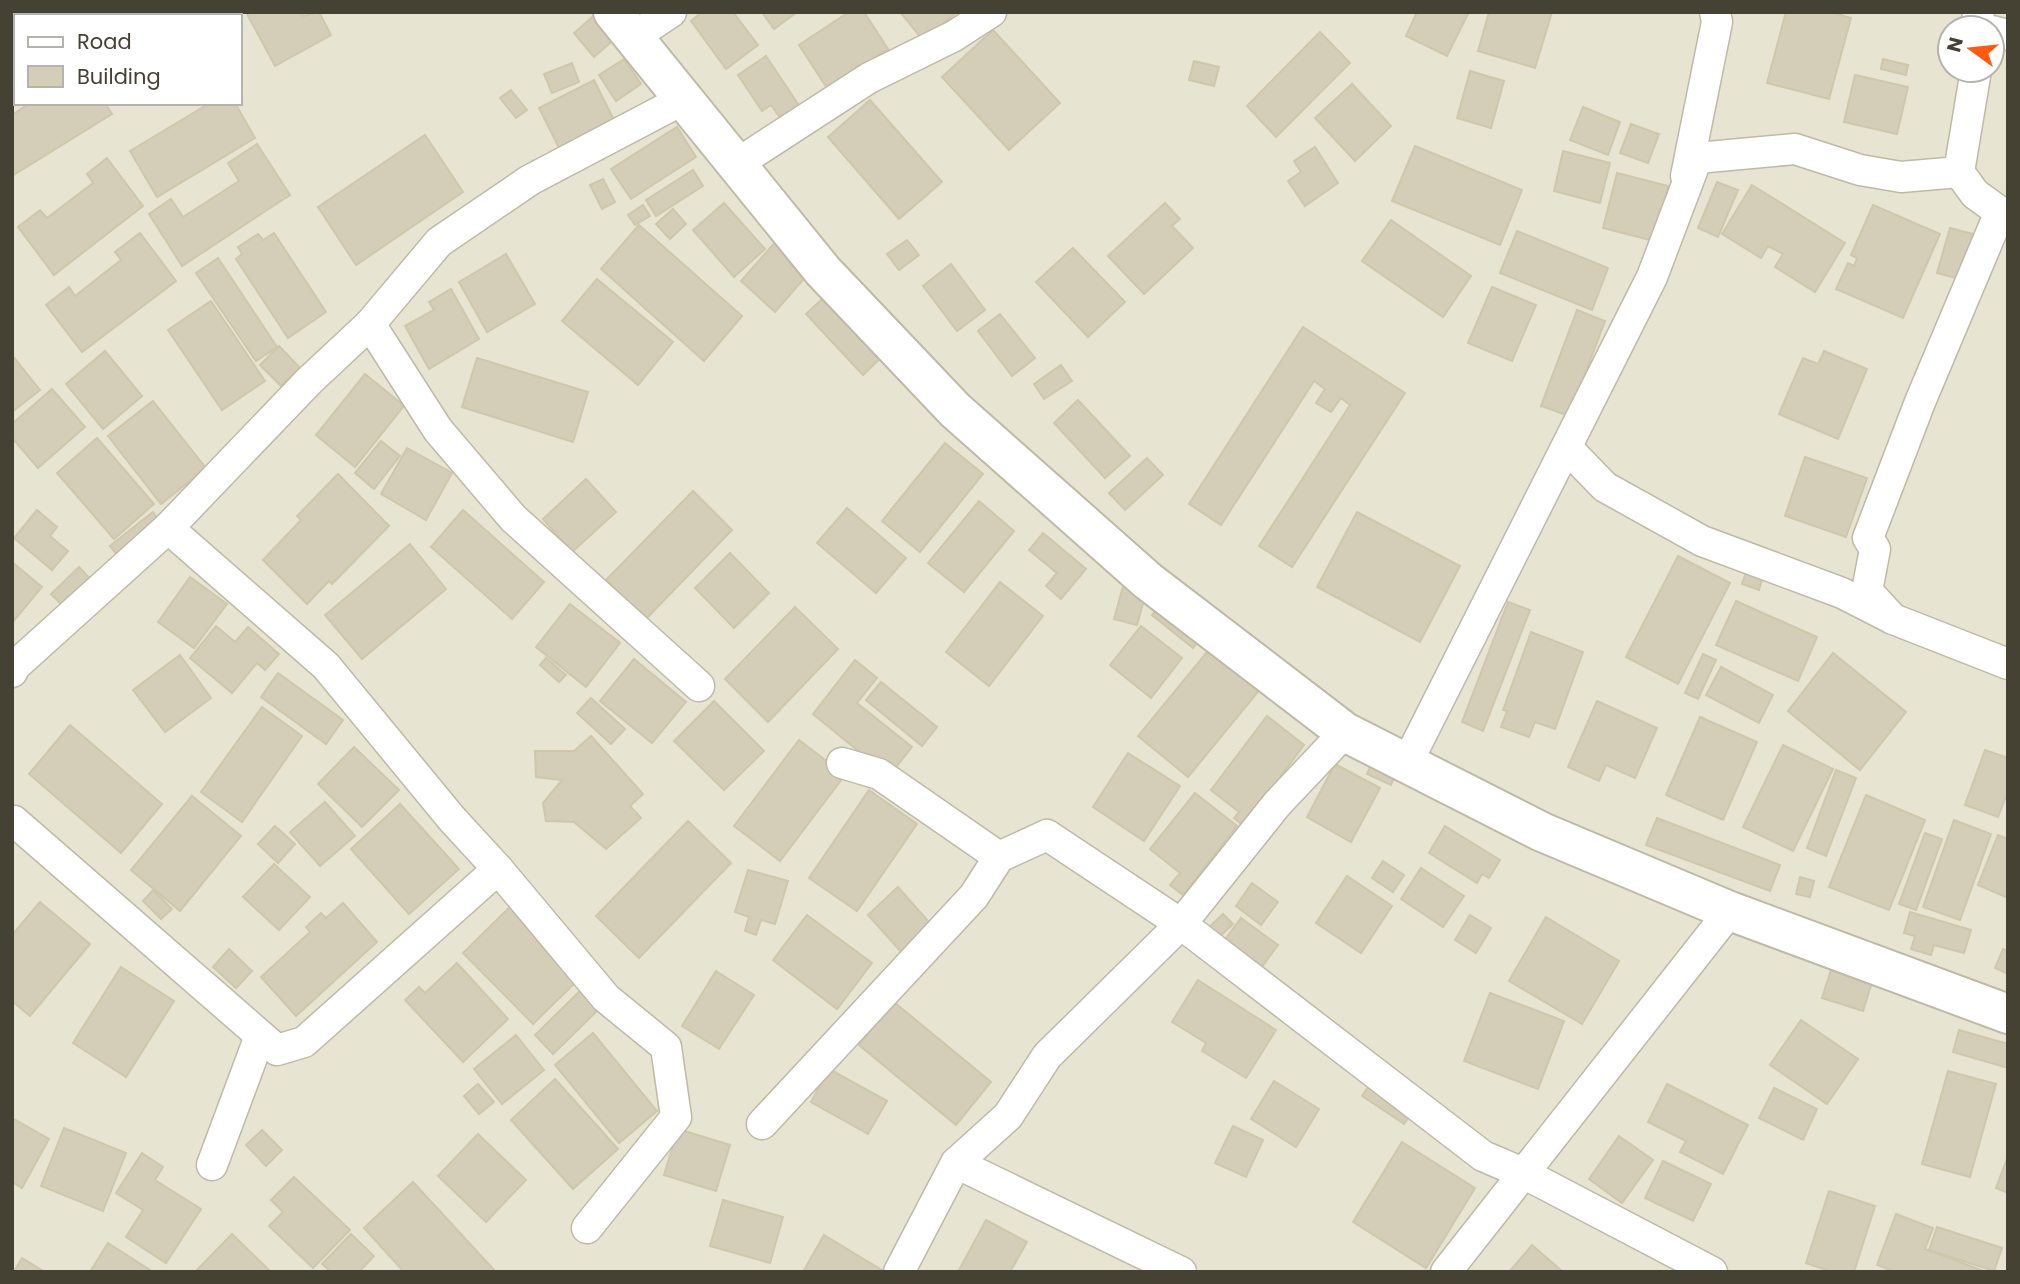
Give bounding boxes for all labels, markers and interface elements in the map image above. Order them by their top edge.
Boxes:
legend [14,14,242,105]
north arrow [1936,14,2006,84]
text: Road [77,27,132,56]
text: N [1940,34,1970,55]
text: Building [77,62,161,91]

